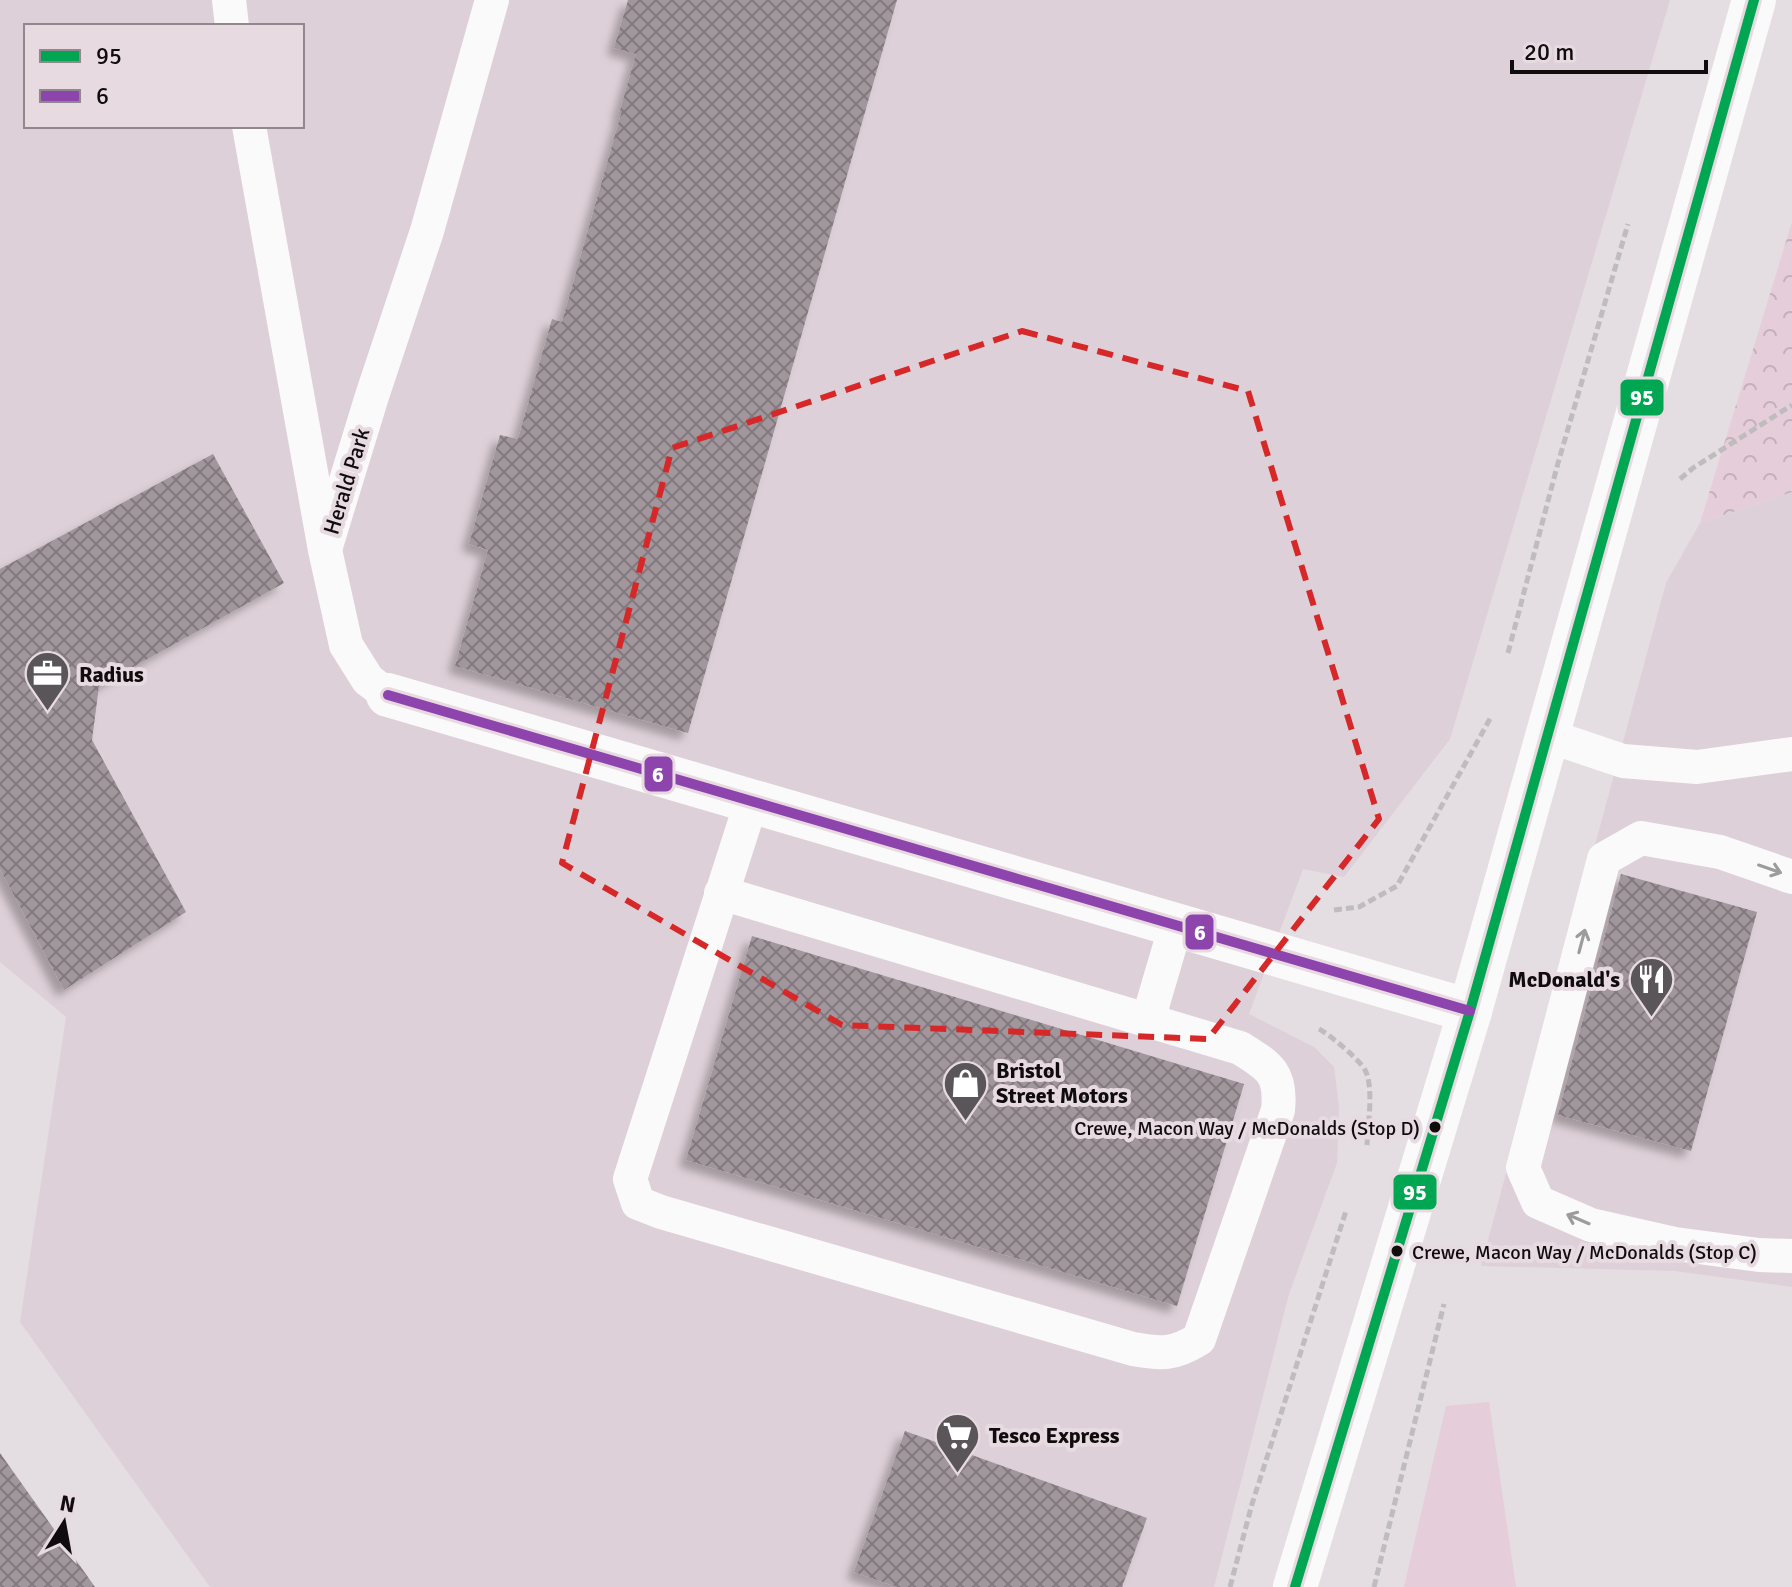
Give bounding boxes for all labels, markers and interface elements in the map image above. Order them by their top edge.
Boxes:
legend [24,24,304,128]
scale bar [1512,24,1706,74]
text: 20 m [1524,37,1574,67]
text: 95 [96,41,122,71]
text: 6 [96,81,109,111]
line badge: 95 [1619,378,1665,417]
text: 95 [1630,384,1654,411]
street label: Herald Park [317,425,375,538]
office icon: Radius [24,650,72,713]
place label: Radius [79,661,144,688]
line badge: 6 [643,755,674,793]
text: 6 [652,761,664,788]
one-way arrow [1757,863,1781,877]
line badge: 6 [1184,913,1215,951]
text: 6 [1194,919,1206,946]
one-way arrow [1576,928,1591,954]
restaurant icon: McDonald's [1627,955,1675,1018]
place label: McDonald's [1508,966,1620,993]
place label: Bristol Street Motors [996,1057,1128,1109]
shop icon: Bristol Street Motors [941,1059,989,1122]
place label: Crewe, Macon Way / McDonalds (Stop D) [1074,1116,1420,1141]
marker: Crewe, Macon Way / McDonalds (Stop D) [1427,1119,1443,1135]
line badge: 95 [1392,1173,1438,1211]
text: 95 [1403,1179,1427,1206]
one-way arrow [1566,1211,1591,1226]
place label: Crewe, Macon Way / McDonalds (Stop C) [1412,1240,1757,1265]
marker: Crewe, Macon Way / McDonalds (Stop C) [1389,1243,1405,1259]
supermarket icon: Tesco Express [934,1411,982,1474]
place label: Tesco Express [989,1422,1120,1449]
north arrow [24,1483,104,1563]
text: N [58,1489,78,1519]

